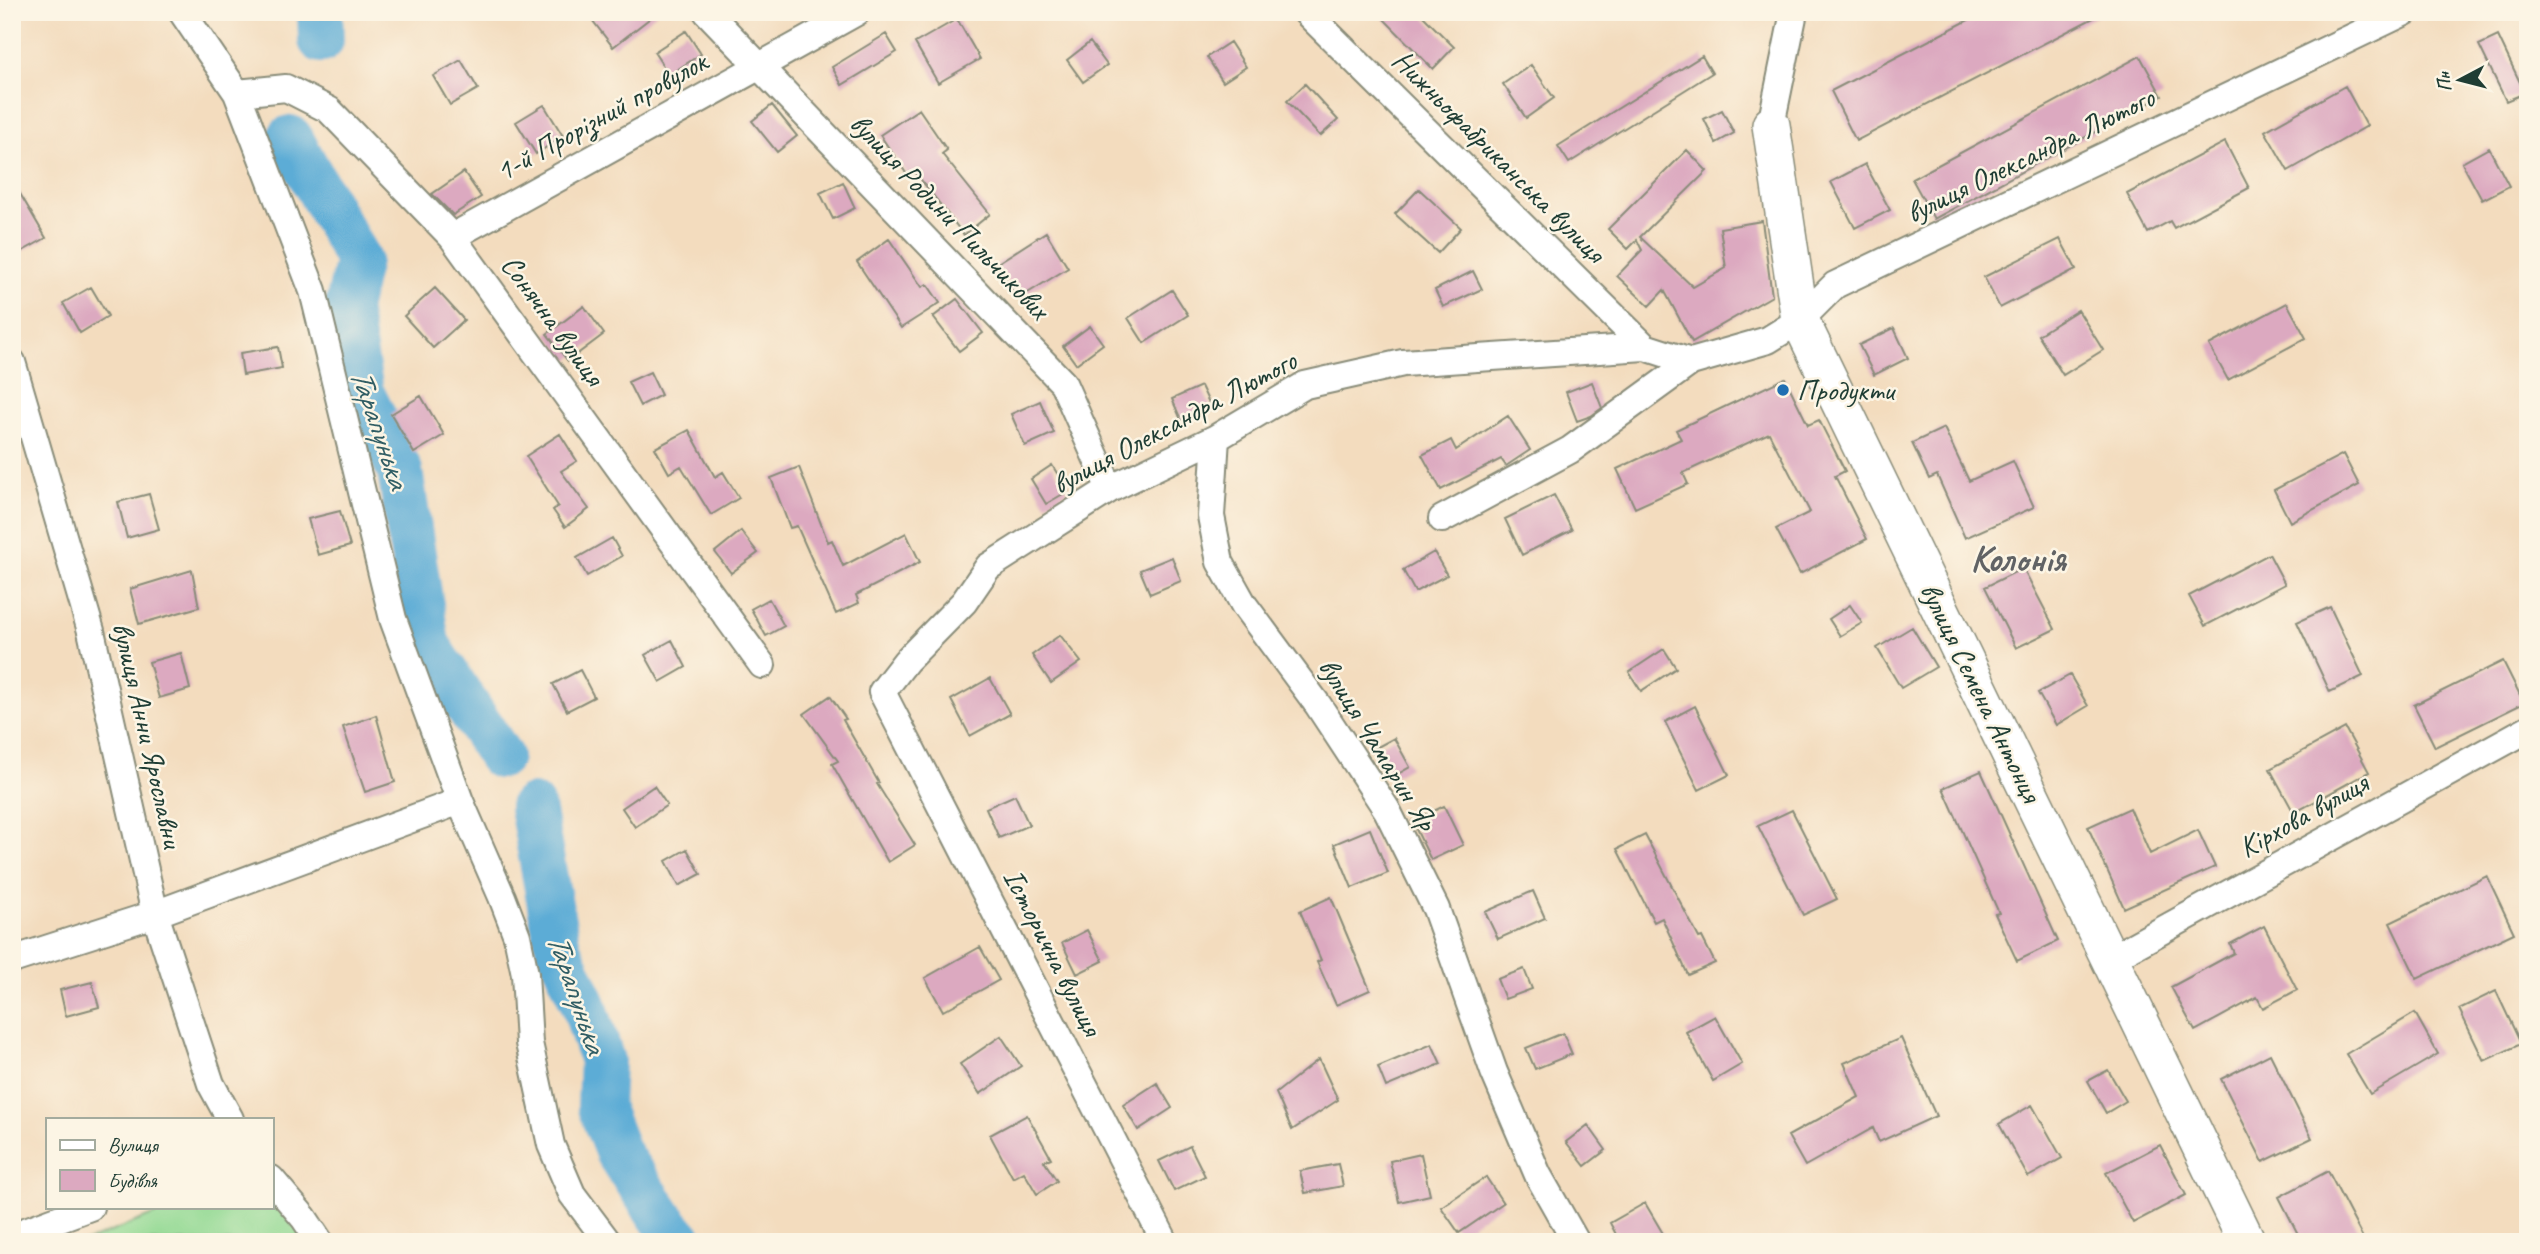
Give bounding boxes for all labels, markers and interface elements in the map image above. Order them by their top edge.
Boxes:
street label: 1-й Прорізний провулок [489,41,715,190]
street label: Нижньофабриканська вулиця [1384,41,1616,273]
north arrow [2424,46,2494,116]
text: Пн [2431,69,2457,93]
street label: вулиця Олександра Лютого [1900,78,2162,232]
street label: вулиця Родини Пильчикових [842,105,1060,329]
street label: Сонячна вулиця [493,247,615,395]
street label: вулиця Олександра Лютого [1045,341,1304,503]
water label: Тарапунька [340,363,421,496]
place label: Продукти [1797,371,1896,409]
marker: Продукти [1775,382,1791,398]
district label: Колонія [1970,535,2068,582]
street label: вулиця Семена Антонця [1911,576,2052,810]
street label: вулиця Анни Ярославни [104,619,193,853]
street label: вулиця Чамарин Яр [1310,650,1447,839]
street label: Кірхова вулиця [2232,763,2377,866]
street label: Історична вулиця [995,862,1113,1044]
water label: Тарапунька [537,928,618,1061]
legend [46,1118,273,1208]
text: Вулиця [108,1132,159,1158]
text: Будівля [108,1168,158,1194]

